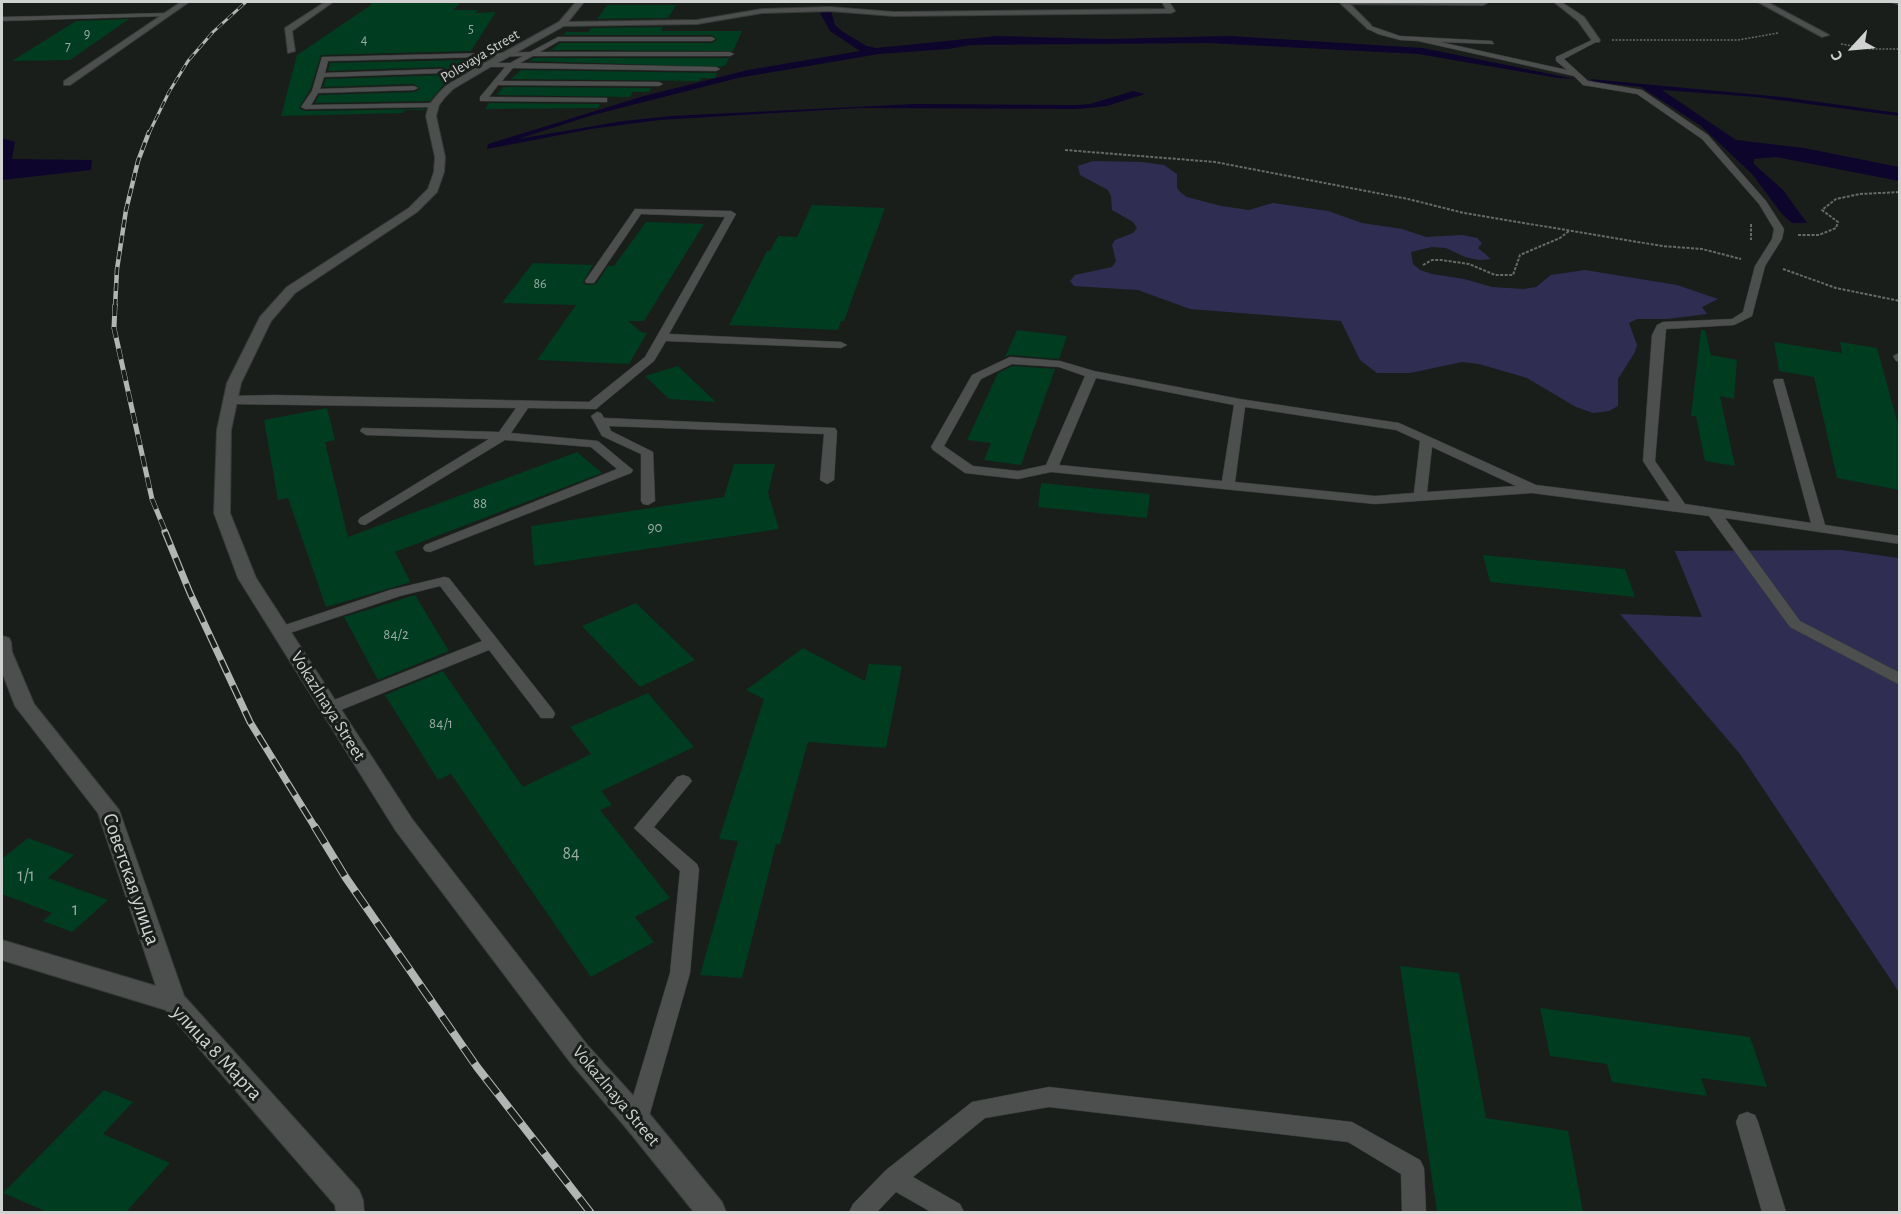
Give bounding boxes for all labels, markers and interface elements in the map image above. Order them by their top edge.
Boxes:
north arrow [1823,18,1883,78]
house number: 5 [468,21,474,37]
street label: Polevaya Street [437,25,523,87]
house number: 9 [84,26,90,42]
house number: 4 [361,32,367,48]
house number: 7 [65,38,71,54]
text: С [1828,48,1846,63]
house number: 86 [533,276,547,292]
house number: 88 [473,494,487,512]
house number: 90 [648,518,662,536]
house number: 84/2 [383,625,409,643]
street label: Vokazlnaya Street [286,647,370,765]
house number: 84/1 [429,714,453,732]
street label: Советская улица [97,810,165,948]
house number: 84 [562,843,580,865]
house number: 1/1 [17,865,35,887]
house number: 1 [72,899,78,921]
street label: улица 8 Марта [166,1000,268,1106]
street label: Vokazlnaya Street [568,1041,664,1151]

